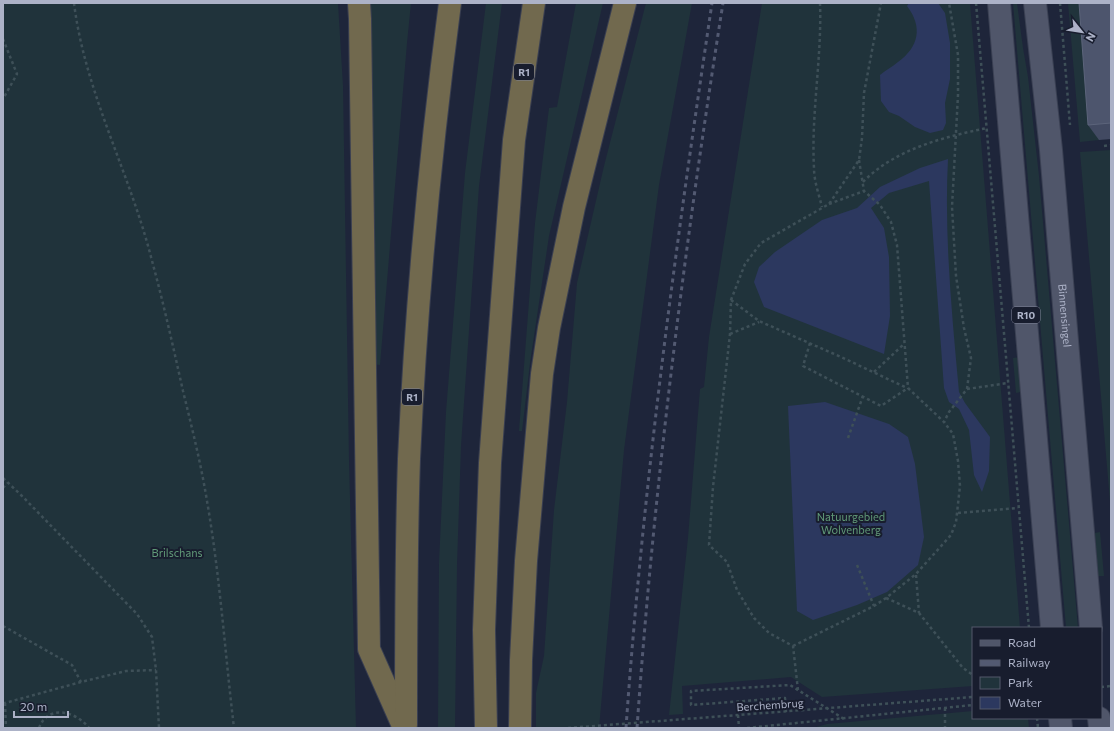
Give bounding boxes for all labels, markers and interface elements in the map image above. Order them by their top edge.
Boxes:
north arrow [1062,12,1102,52]
text: N [1083,30,1099,44]
road number: R1 [514,64,534,80]
street label: Binnensingel [1056,283,1074,348]
road number: R10 [1012,307,1040,323]
road number: R1 [402,389,422,405]
park label: Natuurgebied Wolvenberg [817,510,885,536]
park label: Brilschans [152,546,202,559]
legend [972,627,1102,719]
text: Road [1008,635,1036,649]
text: Railway [1008,655,1050,669]
text: Park [1008,675,1034,689]
scale bar [14,693,68,719]
text: Water [1008,695,1042,709]
street label: Berchembrug [736,696,804,713]
text: 20 m [20,699,47,713]

